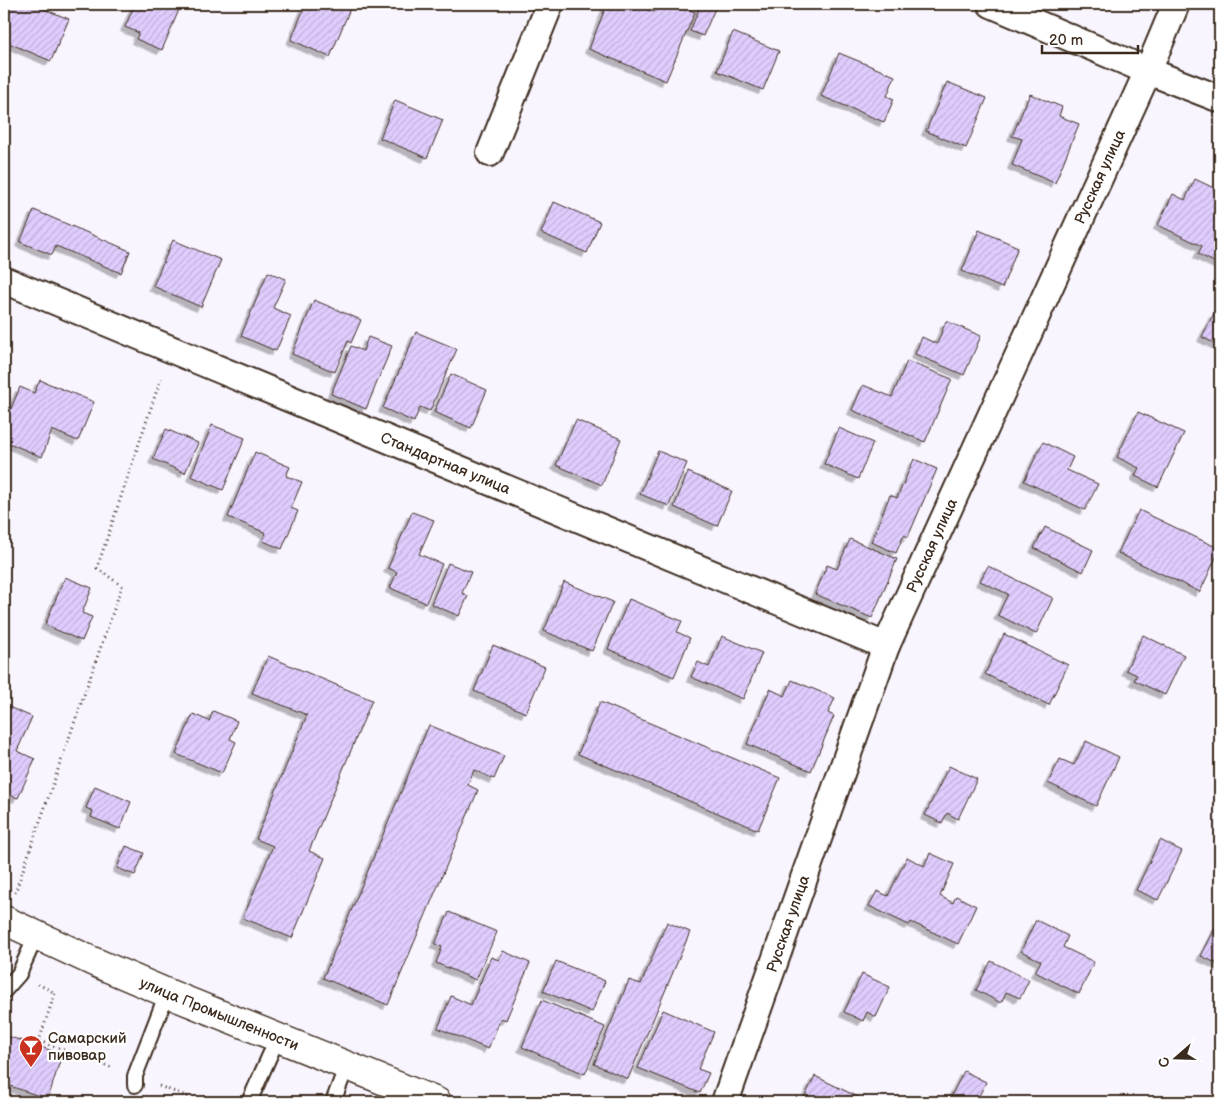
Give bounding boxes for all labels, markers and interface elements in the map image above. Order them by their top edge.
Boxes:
scale bar [1042,22,1138,54]
text: 20 m [1049,31,1083,50]
street label: Русская улица [1070,127,1130,227]
street label: Стандартная улица [378,428,513,499]
street label: Русская улица [903,495,962,596]
street label: Русская улица [763,873,814,975]
street label: улица Промышленности [137,974,301,1055]
place label: Самарский пивовар [48,1029,127,1065]
bar icon: Самарский пивовар [18,1034,44,1068]
north arrow [1152,1034,1202,1084]
text: С [1155,1055,1174,1070]

